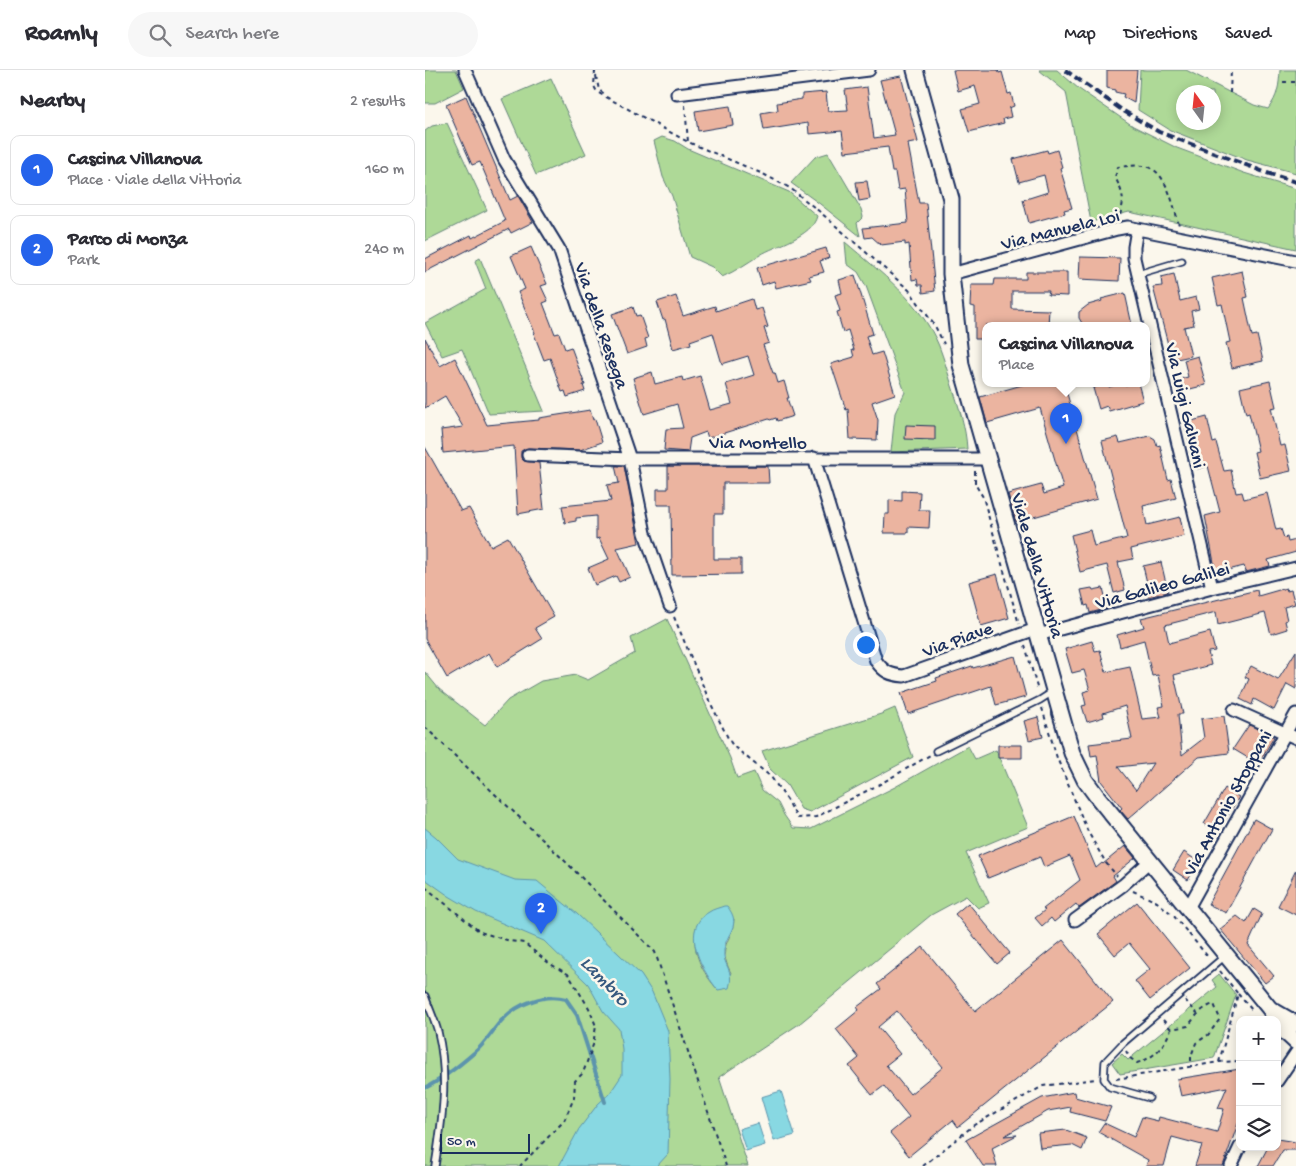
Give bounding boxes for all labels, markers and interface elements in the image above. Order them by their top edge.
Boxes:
search box [128,12,478,57]
text: Roamly [25,20,98,49]
icon: search [146,21,174,49]
text: Search here [186,23,279,46]
text: Map [1064,24,1096,45]
text: Directions [1124,24,1197,45]
text: Saved [1225,24,1271,45]
north arrow [1176,85,1221,130]
text: Nearby [20,90,85,115]
text: 2 results [350,93,405,112]
text: Cascina Villanova [68,149,202,172]
text: 1 [34,161,40,180]
text: 160 m [365,161,404,180]
text: Place · Viale della Vittoria [68,172,241,191]
street label: Via Manuela Loi [998,206,1123,257]
text: Parco di Monza [68,229,187,252]
text: 2 [33,241,41,260]
text: 240 m [364,241,404,260]
text: Park [68,252,99,271]
street label: Via della Resega [567,259,633,394]
popup [982,322,1150,387]
text: Cascina Villanova [999,334,1133,357]
street label: Via Luigi Galvani [1158,340,1209,471]
text: Place [999,357,1034,376]
pin: 1 [1050,403,1082,444]
street label: Via Montello [708,433,807,456]
street label: Viale della Vittoria [1004,490,1068,642]
street label: Via Galileo Galilei [1092,558,1232,617]
street label: Via Piave [919,618,997,665]
your location [853,632,879,658]
street label: Via Antonio Stoppani [1179,726,1279,882]
pin: 2 [525,893,557,934]
water label: Lambro [574,953,634,1013]
map controls [1236,1016,1281,1151]
button: + [1236,1016,1281,1061]
button: − [1236,1061,1281,1106]
button: layers [1236,1106,1281,1151]
scale bar [440,1131,530,1154]
text: 50 m [447,1134,476,1151]

